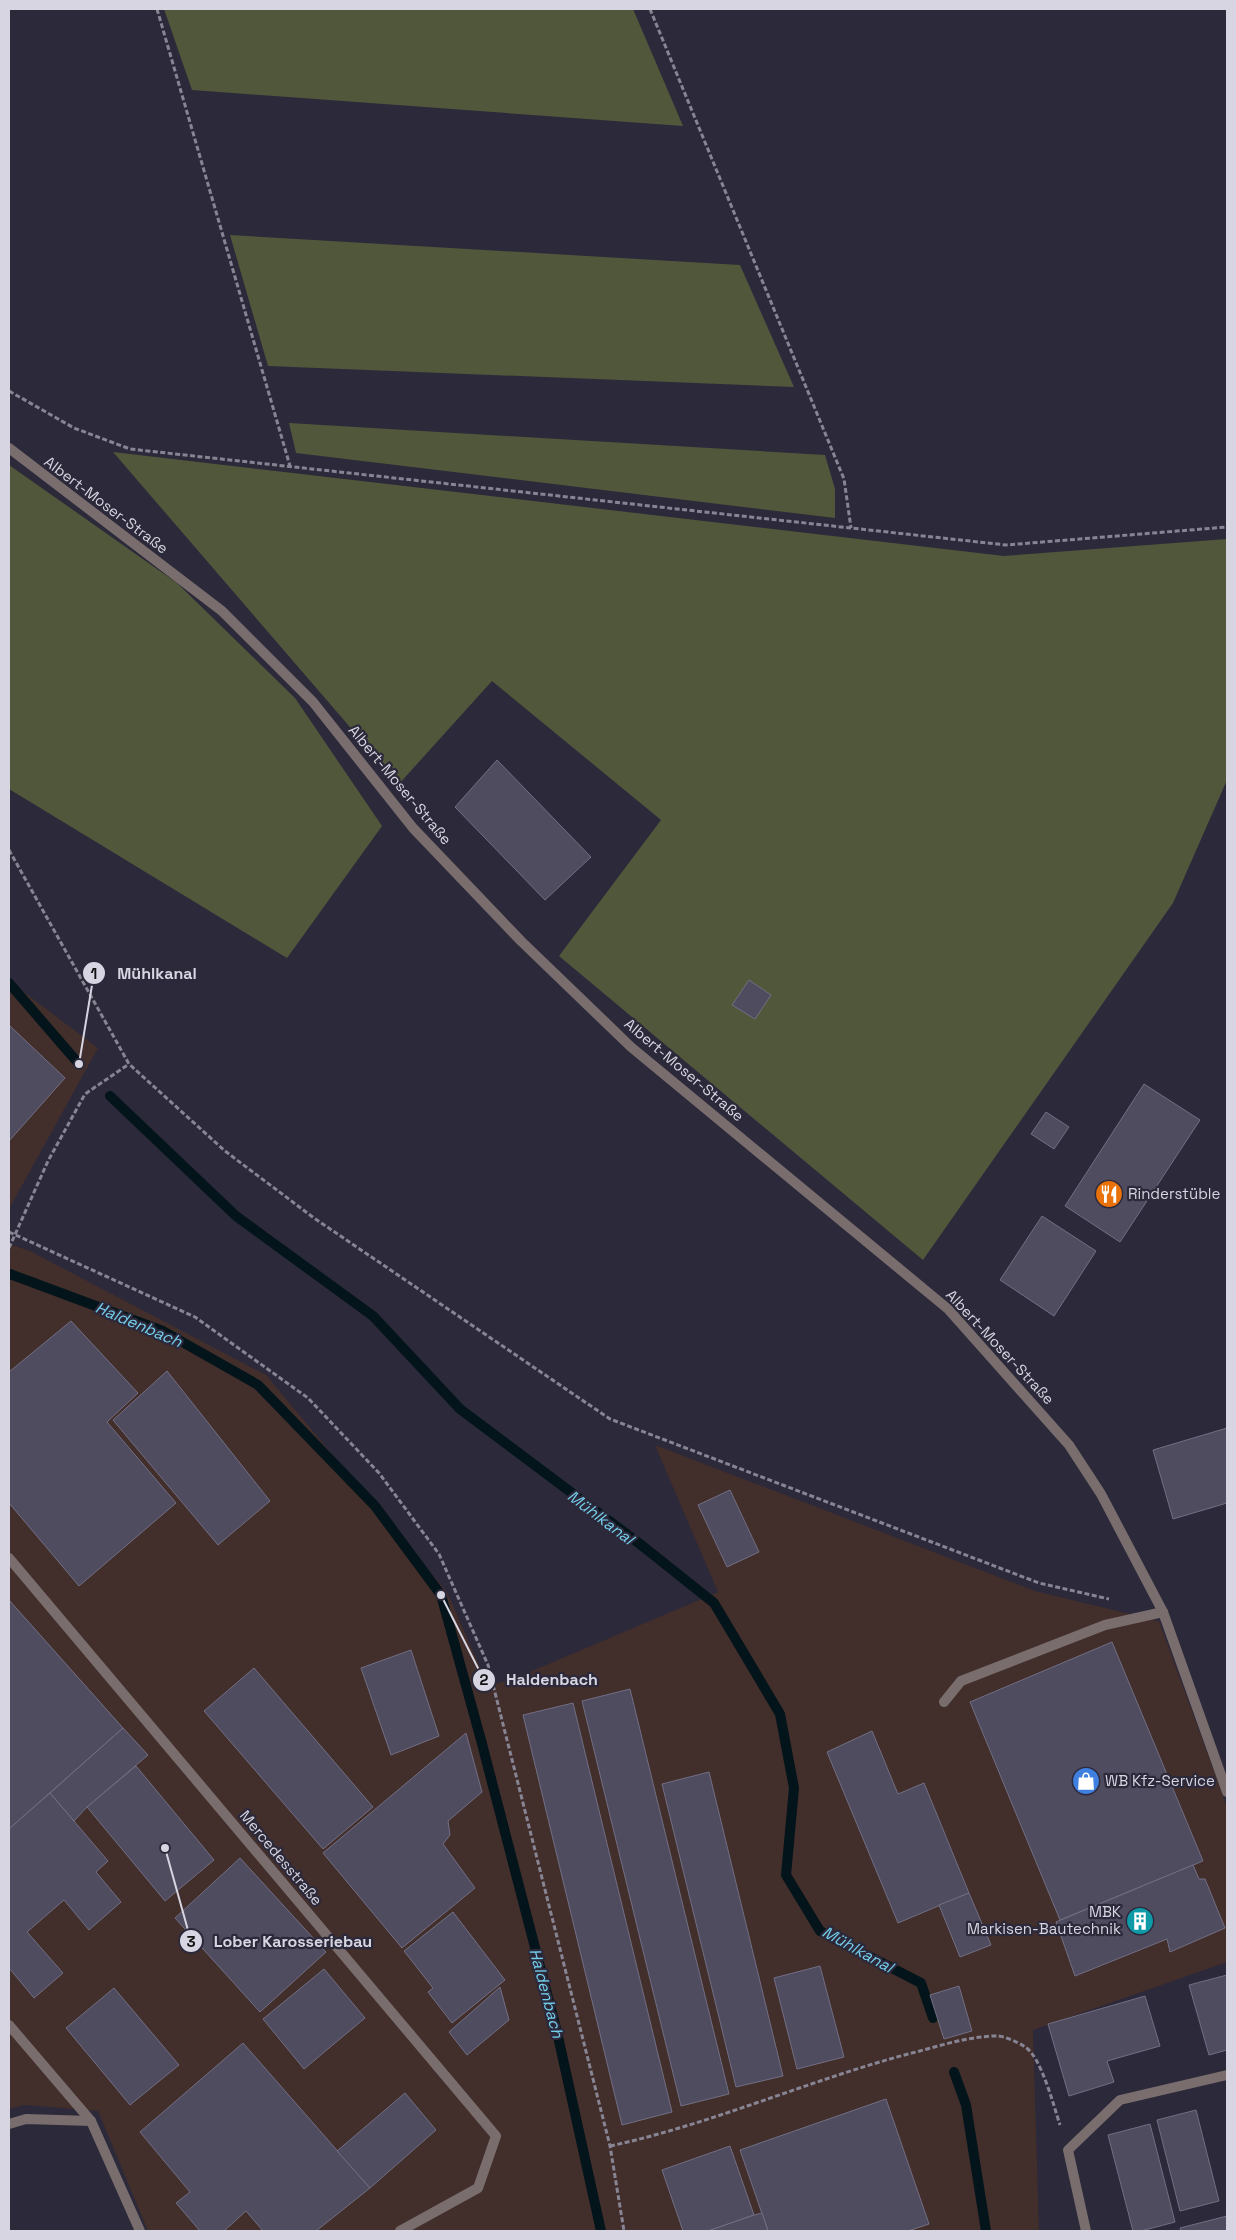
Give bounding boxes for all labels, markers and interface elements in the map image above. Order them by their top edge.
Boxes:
street label: Albert-Moser-Straße [41,452,172,558]
street label: Albert-Moser-Straße [345,721,456,848]
callout: Mühlkanal [82,958,207,989]
text: Mühlkanal [117,963,197,984]
text: 1 [91,964,97,983]
street label: Albert-Moser-Straße [621,1014,748,1125]
restaurant icon: Rinderstüble [1094,1179,1124,1209]
place label: Rinderstüble [1128,1184,1221,1203]
street label: Albert-Moser-Straße [942,1285,1059,1408]
water label: Haldenbach [92,1297,186,1353]
water label: Mühlkanal [563,1486,640,1550]
callout: Haldenbach [471,1664,608,1695]
text: Haldenbach [506,1669,598,1690]
text: 2 [480,1670,489,1689]
shop icon: WB Kfz-Service [1071,1766,1101,1796]
place label: WB Kfz-Service [1105,1771,1215,1790]
street label: Mercedesstraße [236,1806,327,1909]
place label: MBK Markisen-Bautechnik [967,1902,1121,1938]
building icon: MBK Markisen-Bautechnik [1125,1906,1155,1936]
water label: Mühlkanal [819,1921,899,1979]
callout: Lober Karosseriebau [178,1926,382,1957]
text: Lober Karosseriebau [214,1931,372,1952]
text: 3 [186,1932,196,1951]
water label: Haldenbach [524,1946,569,2041]

